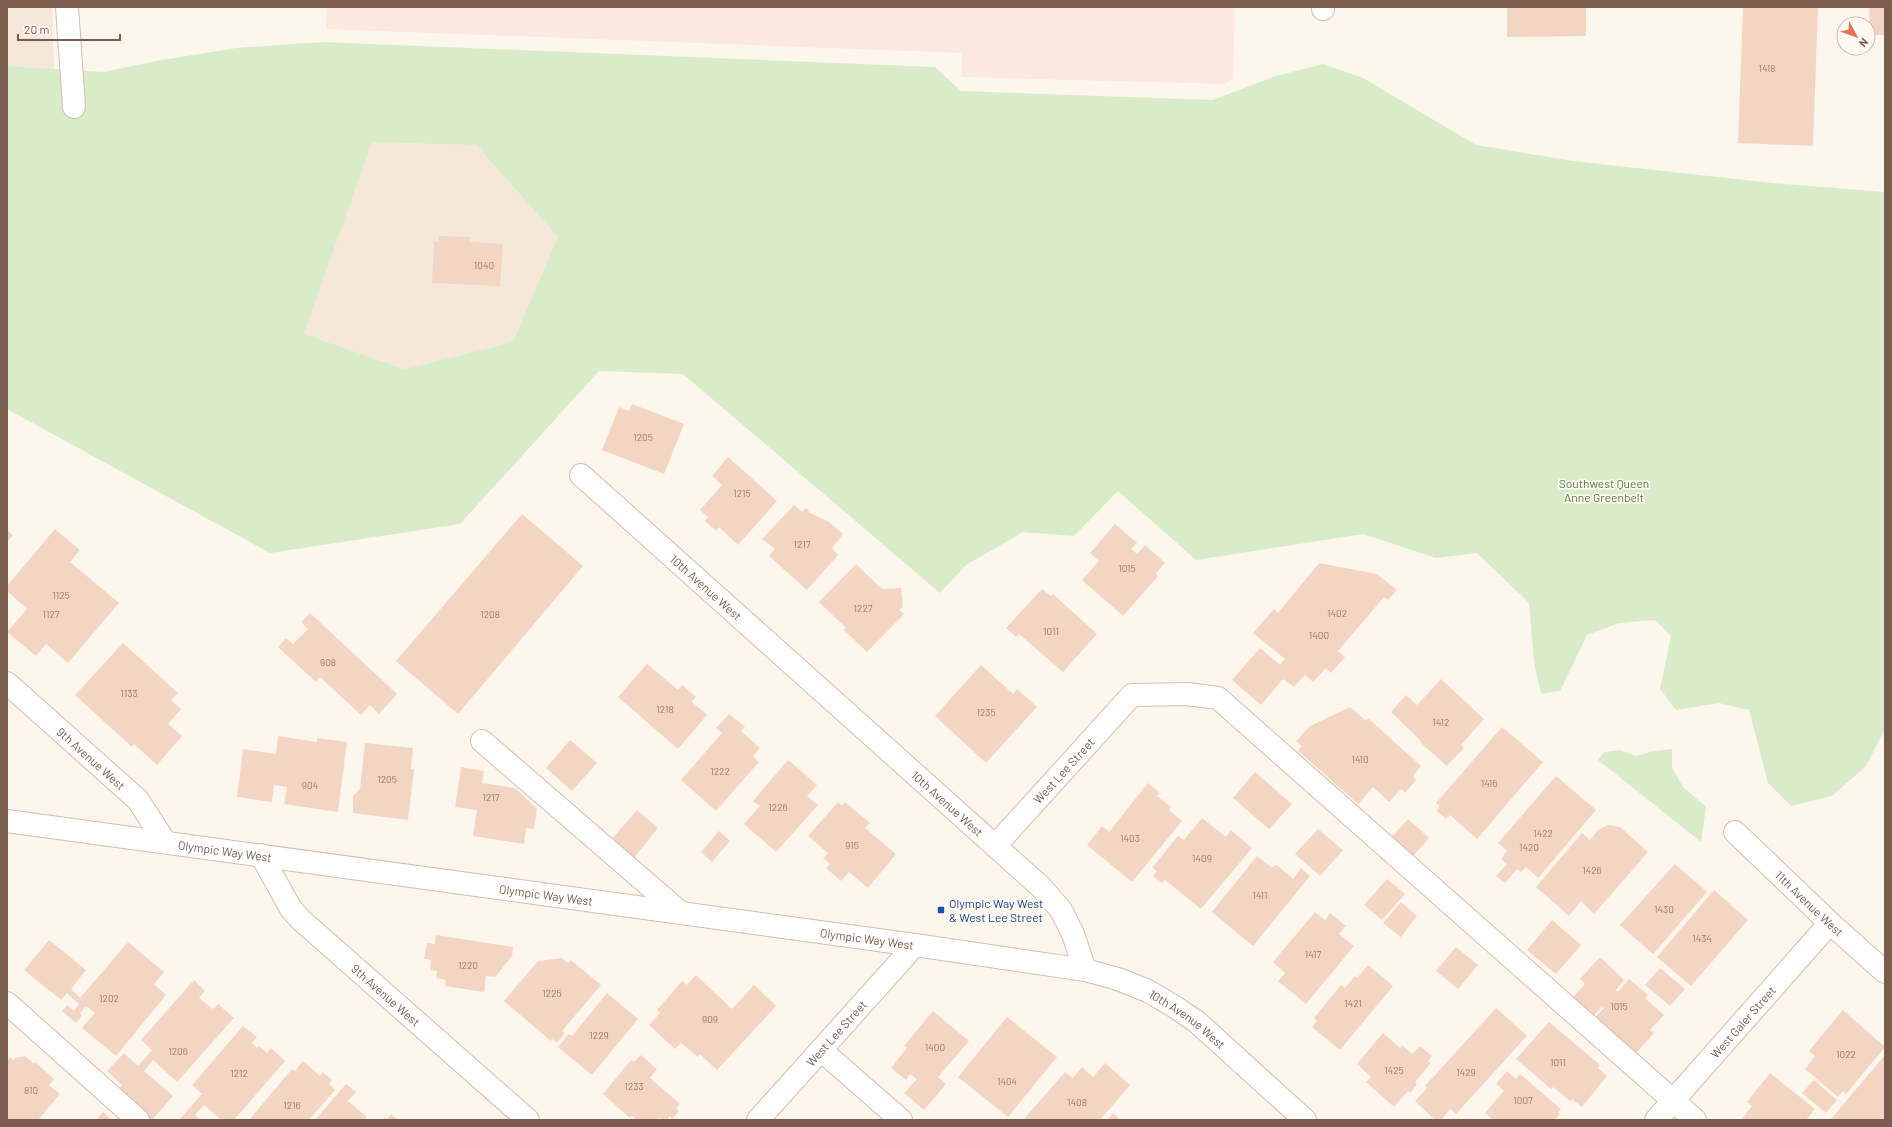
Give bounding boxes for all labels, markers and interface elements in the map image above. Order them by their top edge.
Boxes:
scale bar [18,16,120,42]
north arrow [1836,16,1876,56]
text: 20 m [24,22,50,36]
text: N [1857,36,1871,50]
house number: 1418 [1759,62,1775,74]
house number: 1040 [474,259,494,271]
house number: 1205 [633,431,653,443]
park label: Southwest Queen Anne Greenbelt [1559,476,1649,504]
house number: 1215 [733,487,751,499]
house number: 1217 [794,538,811,550]
street label: 10th Avenue West [668,551,745,623]
house number: 1015 [1118,562,1136,574]
house number: 1125 [52,589,70,601]
house number: 1227 [854,602,873,614]
house number: 1402 [1327,607,1347,619]
house number: 1127 [42,608,60,620]
house number: 1208 [480,608,500,620]
house number: 1011 [1043,625,1059,637]
house number: 1400 [1309,629,1329,641]
house number: 908 [320,656,336,668]
house number: 1133 [120,687,138,699]
house number: 1218 [656,703,674,715]
house number: 1235 [976,706,996,718]
house number: 1412 [1433,716,1449,728]
street label: 9th Avenue West [54,724,128,792]
street label: West Lee Street [1030,735,1097,806]
house number: 1410 [1351,753,1369,765]
house number: 1222 [710,765,730,777]
street label: 10th Avenue West [909,768,986,839]
house number: 1205 [377,773,397,785]
house number: 1416 [1481,777,1497,789]
house number: 904 [302,779,318,791]
house number: 1217 [483,791,500,803]
house number: 1226 [768,801,788,813]
house number: 1422 [1533,827,1553,839]
house number: 1403 [1120,832,1140,844]
street label: Olympic Way West [177,837,273,864]
house number: 915 [845,839,859,851]
house number: 1420 [1519,841,1539,853]
house number: 1409 [1192,852,1212,864]
house number: 1426 [1582,864,1602,876]
street label: 11th Avenue West [1773,868,1846,939]
street label: Olympic Way West [498,881,594,908]
house number: 1411 [1252,889,1268,901]
place label: Olympic Way West & West Lee Street [949,896,1043,924]
house number: 1430 [1654,903,1674,915]
marker: Olympic Way West & West Lee Street [936,905,946,915]
street label: Olympic Way West [819,925,915,952]
house number: 1434 [1692,932,1712,944]
house number: 1417 [1305,948,1321,960]
house number: 1220 [458,959,478,971]
street label: 9th Avenue West [349,961,423,1029]
street label: West Galer Street [1707,983,1778,1061]
street label: 10th Avenue West [1147,986,1228,1051]
house number: 1225 [542,987,562,999]
house number: 1202 [99,992,119,1004]
street label: West Lee Street [803,997,869,1069]
house number: 1421 [1344,997,1362,1009]
house number: 1015 [1610,1000,1628,1012]
house number: 909 [702,1013,718,1025]
house number: 1229 [589,1029,609,1041]
house number: 1400 [925,1041,945,1053]
house number: 1206 [168,1045,188,1057]
house number: 1022 [1836,1048,1856,1060]
house number: 1011 [1550,1056,1566,1068]
house number: 1425 [1384,1064,1404,1076]
house number: 1429 [1456,1066,1476,1078]
house number: 1212 [230,1067,248,1079]
house number: 1404 [997,1075,1017,1087]
house number: 1233 [624,1080,644,1092]
house number: 810 [24,1084,38,1096]
house number: 1007 [1513,1094,1533,1106]
house number: 1408 [1067,1096,1087,1108]
house number: 1216 [283,1099,301,1111]

